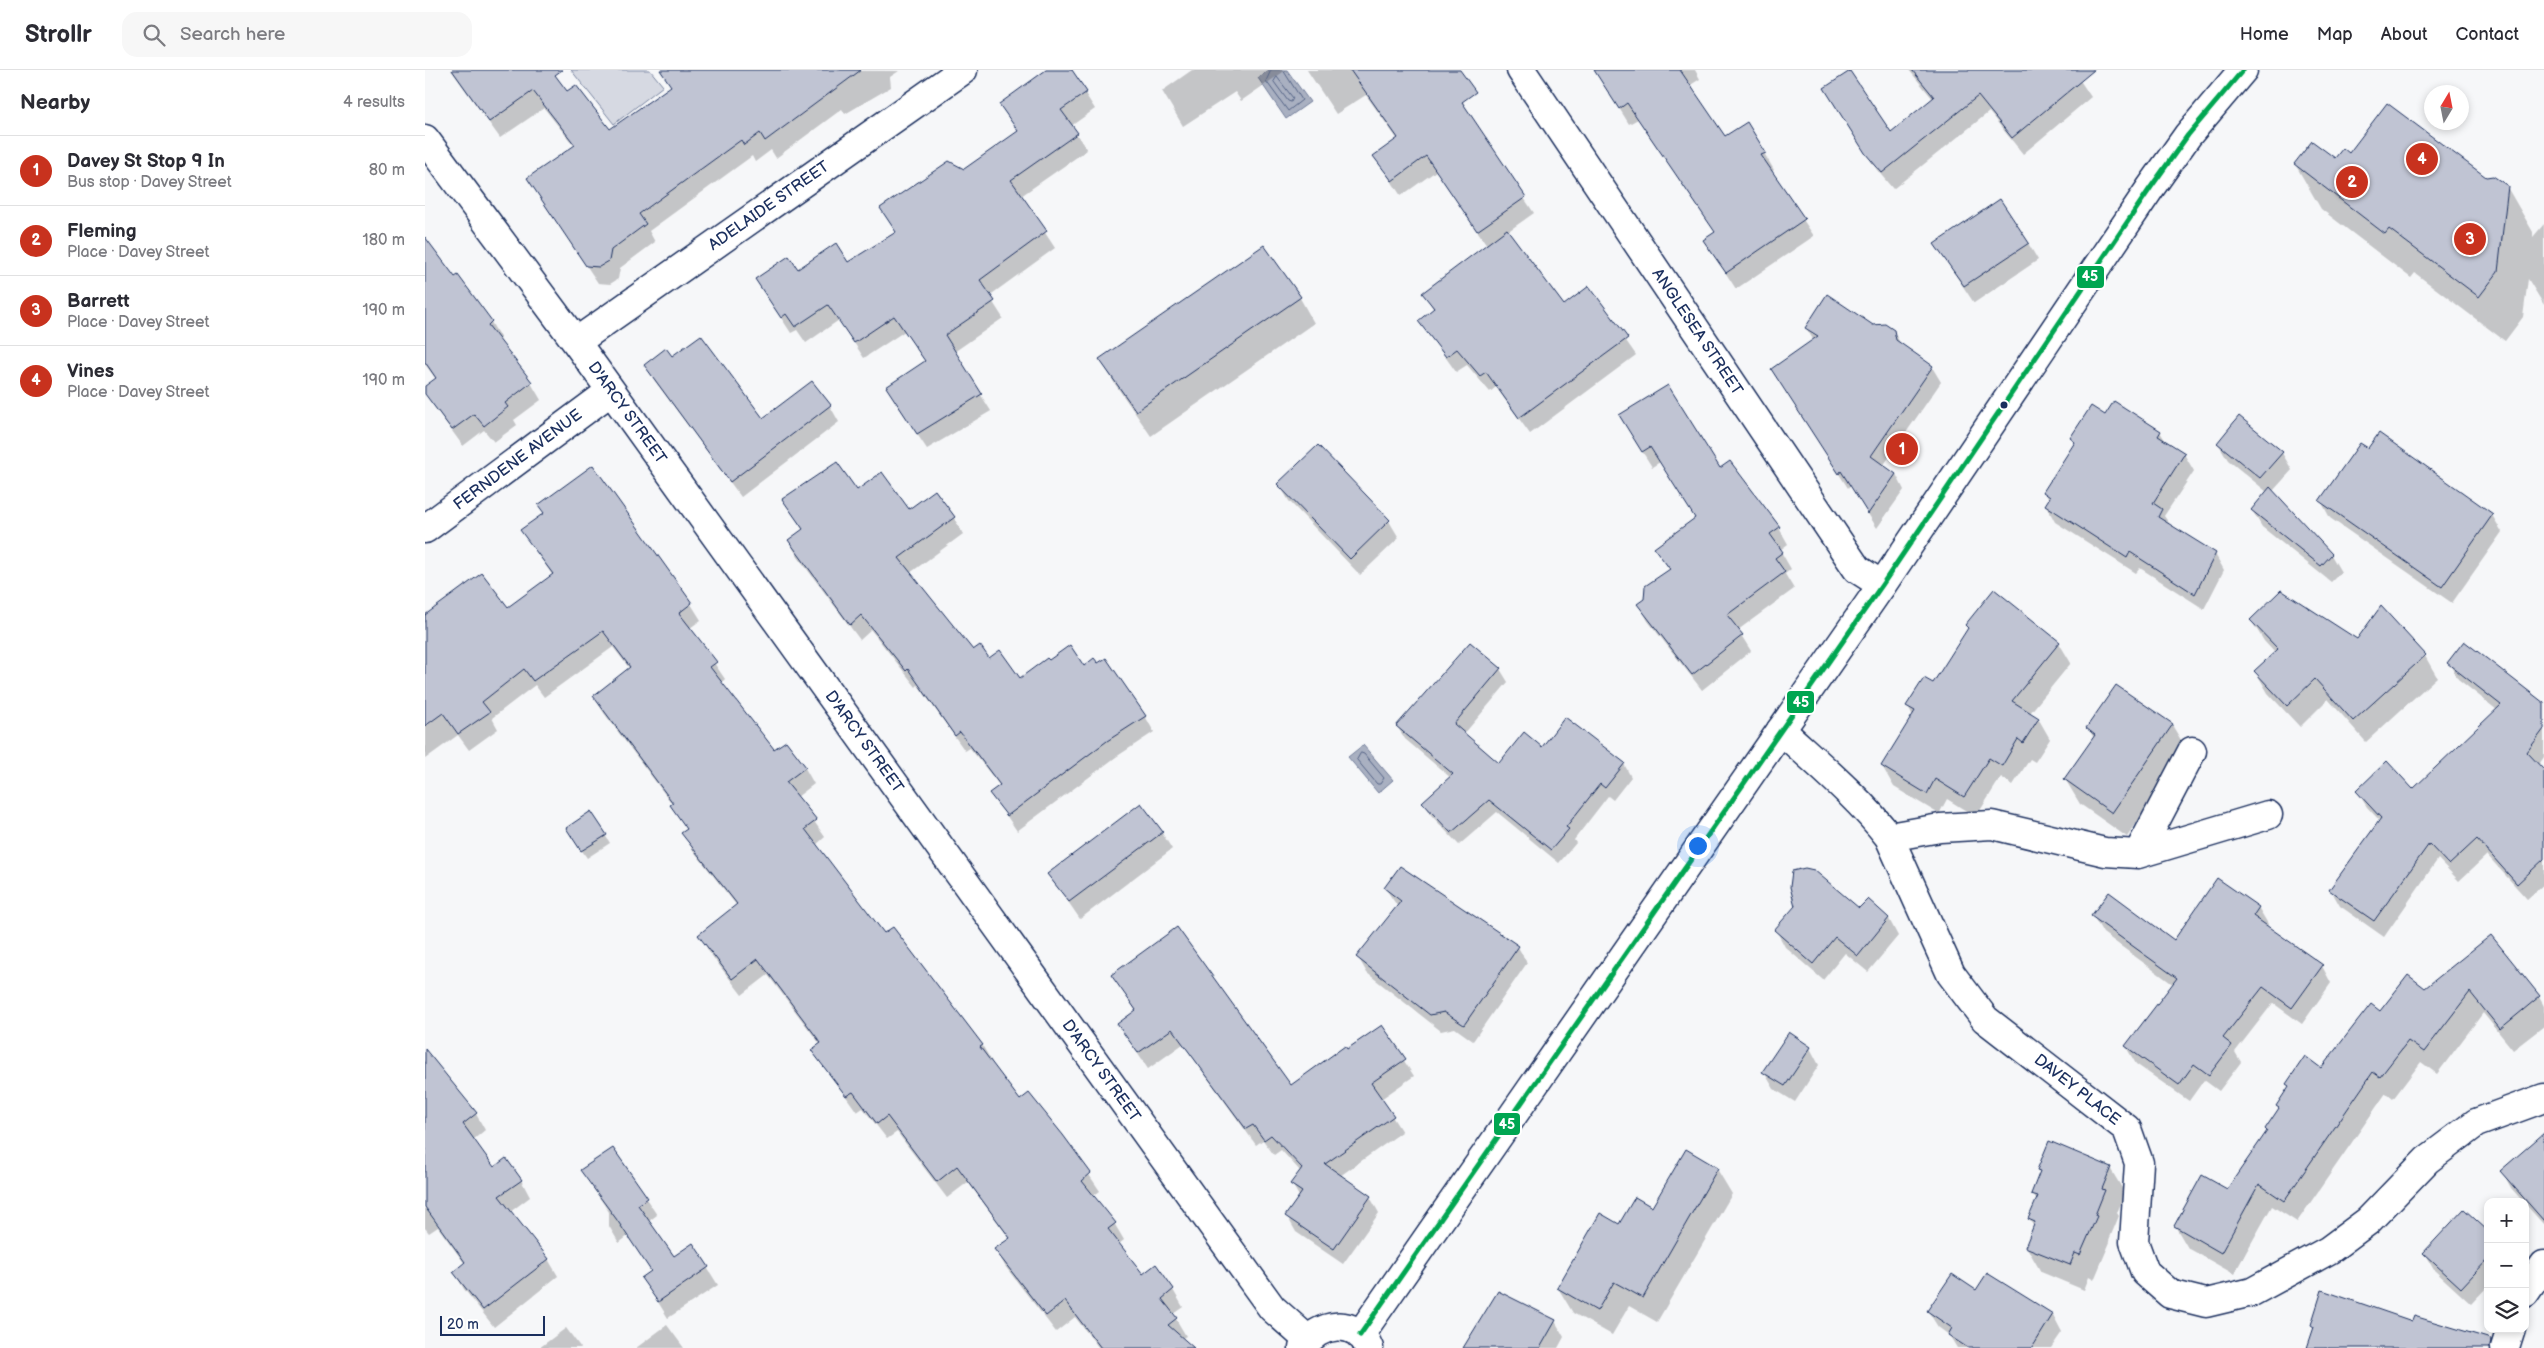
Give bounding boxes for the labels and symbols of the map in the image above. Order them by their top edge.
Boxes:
north arrow [2424,85,2469,130]
pin: 4 [2406,140,2438,178]
street label: ADELAIDE STREET [705,157,833,255]
pin: 2 [2336,163,2368,201]
pin: 3 [2454,220,2486,258]
street label: ANGLESEA STREET [1648,265,1747,399]
line badge: 45 [2076,265,2105,289]
text: 45 [2082,268,2098,285]
street label: D'ARCY STREET [584,358,671,468]
unlabelled marker [1999,400,2009,410]
street label: FERNDENE AVENUE [450,406,586,514]
pin: 1 [1886,430,1918,468]
street label: D'ARCY STREET [821,687,908,797]
line badge: 45 [1786,690,1815,714]
text: 45 [1793,694,1809,711]
your location [1685,833,1711,859]
street label: D'ARCY STREET [1058,1016,1145,1126]
street label: DAVEY PLACE [2030,1050,2124,1130]
line badge: 45 [1493,1112,1521,1136]
text: 45 [1499,1116,1515,1133]
scale bar [440,1313,545,1336]

